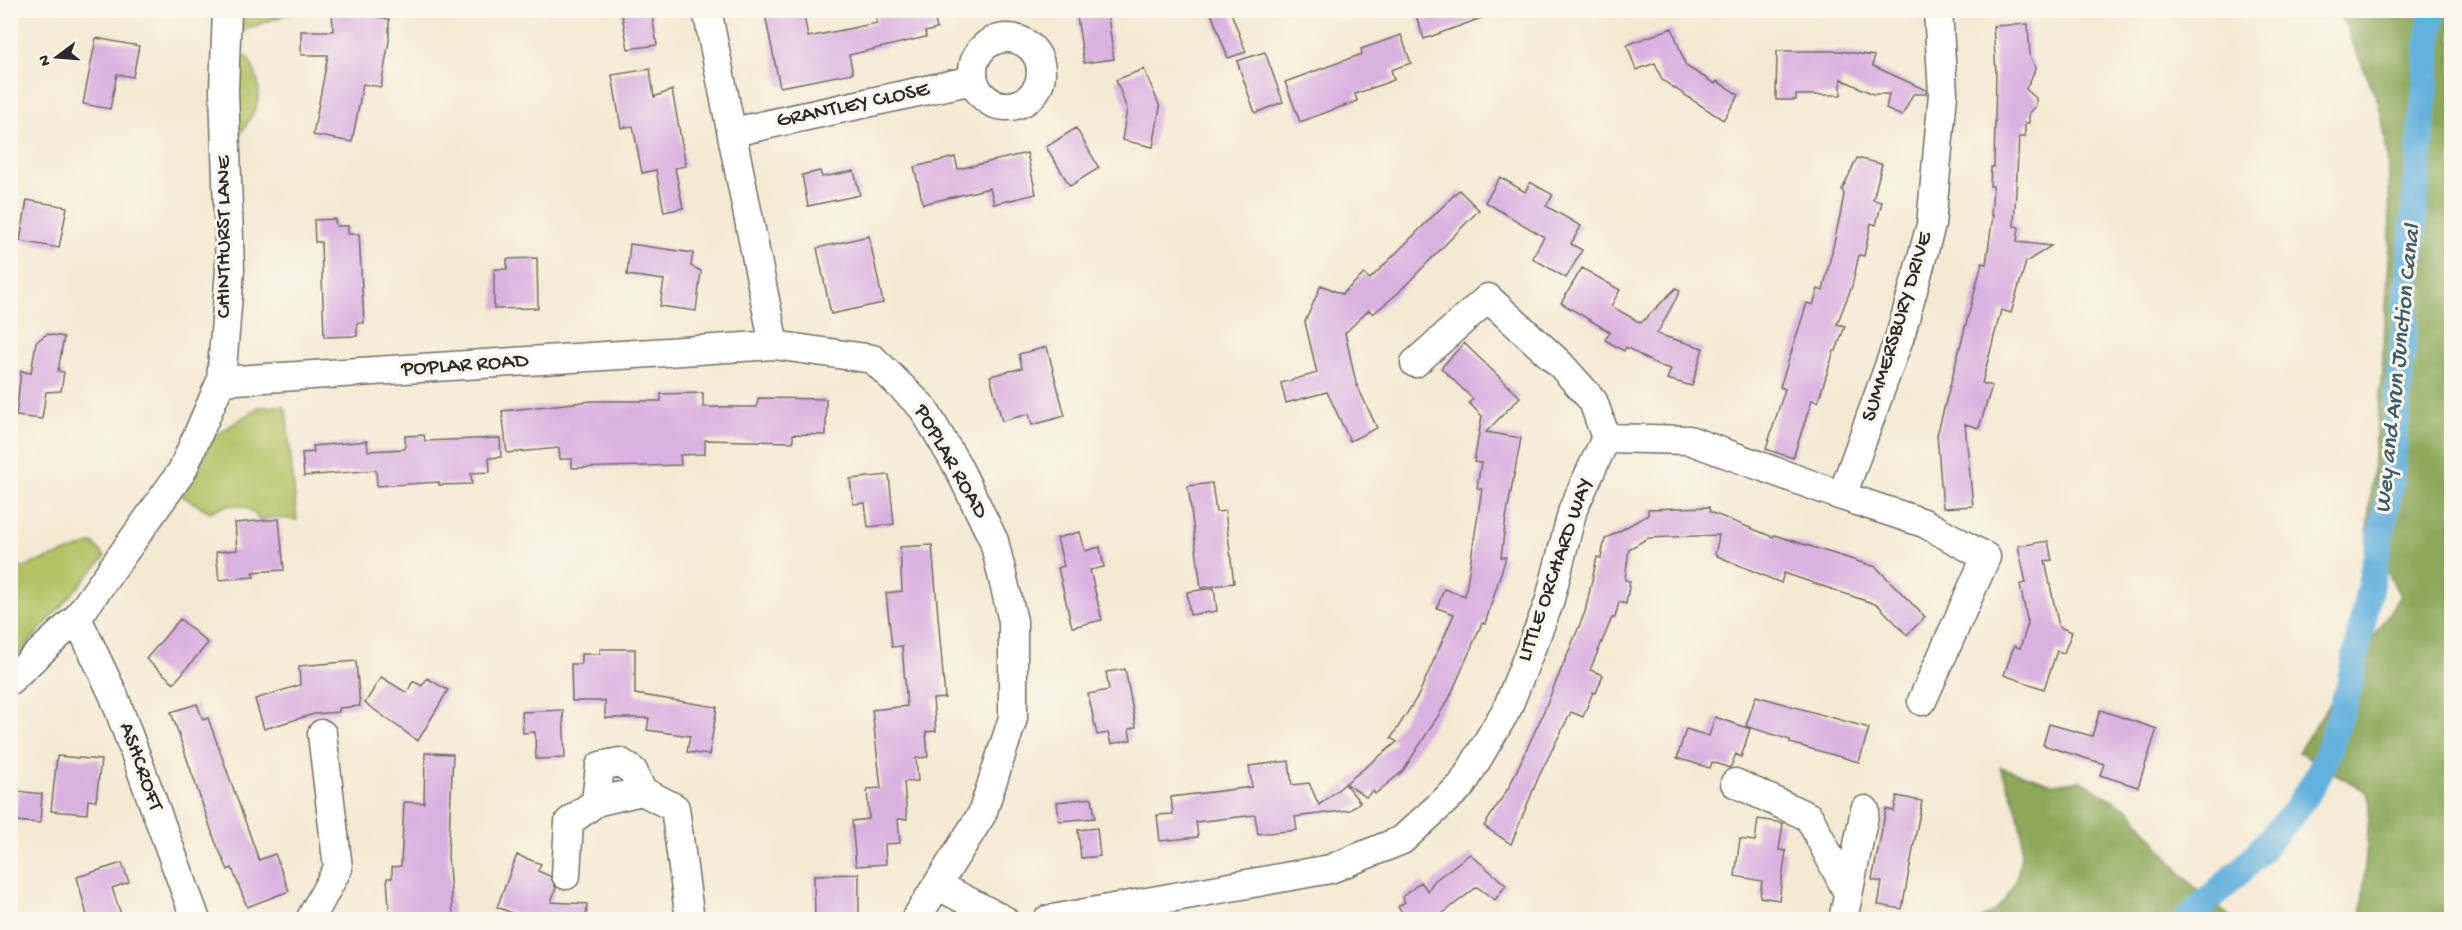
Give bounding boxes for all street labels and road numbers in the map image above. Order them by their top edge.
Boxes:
street label: GRANTLEY CLOSE [774,77,933,135]
street label: CHINTHURST LANE [212,155,238,318]
street label: SUMMERSBURY DRIVE [1857,228,1940,425]
street label: POPLAR ROAD [400,349,530,383]
street label: POPLAR ROAD [906,399,993,524]
street label: LITTLE ORCHARD WAY [1512,475,1600,665]
street label: ASHCROFT [112,719,169,816]

